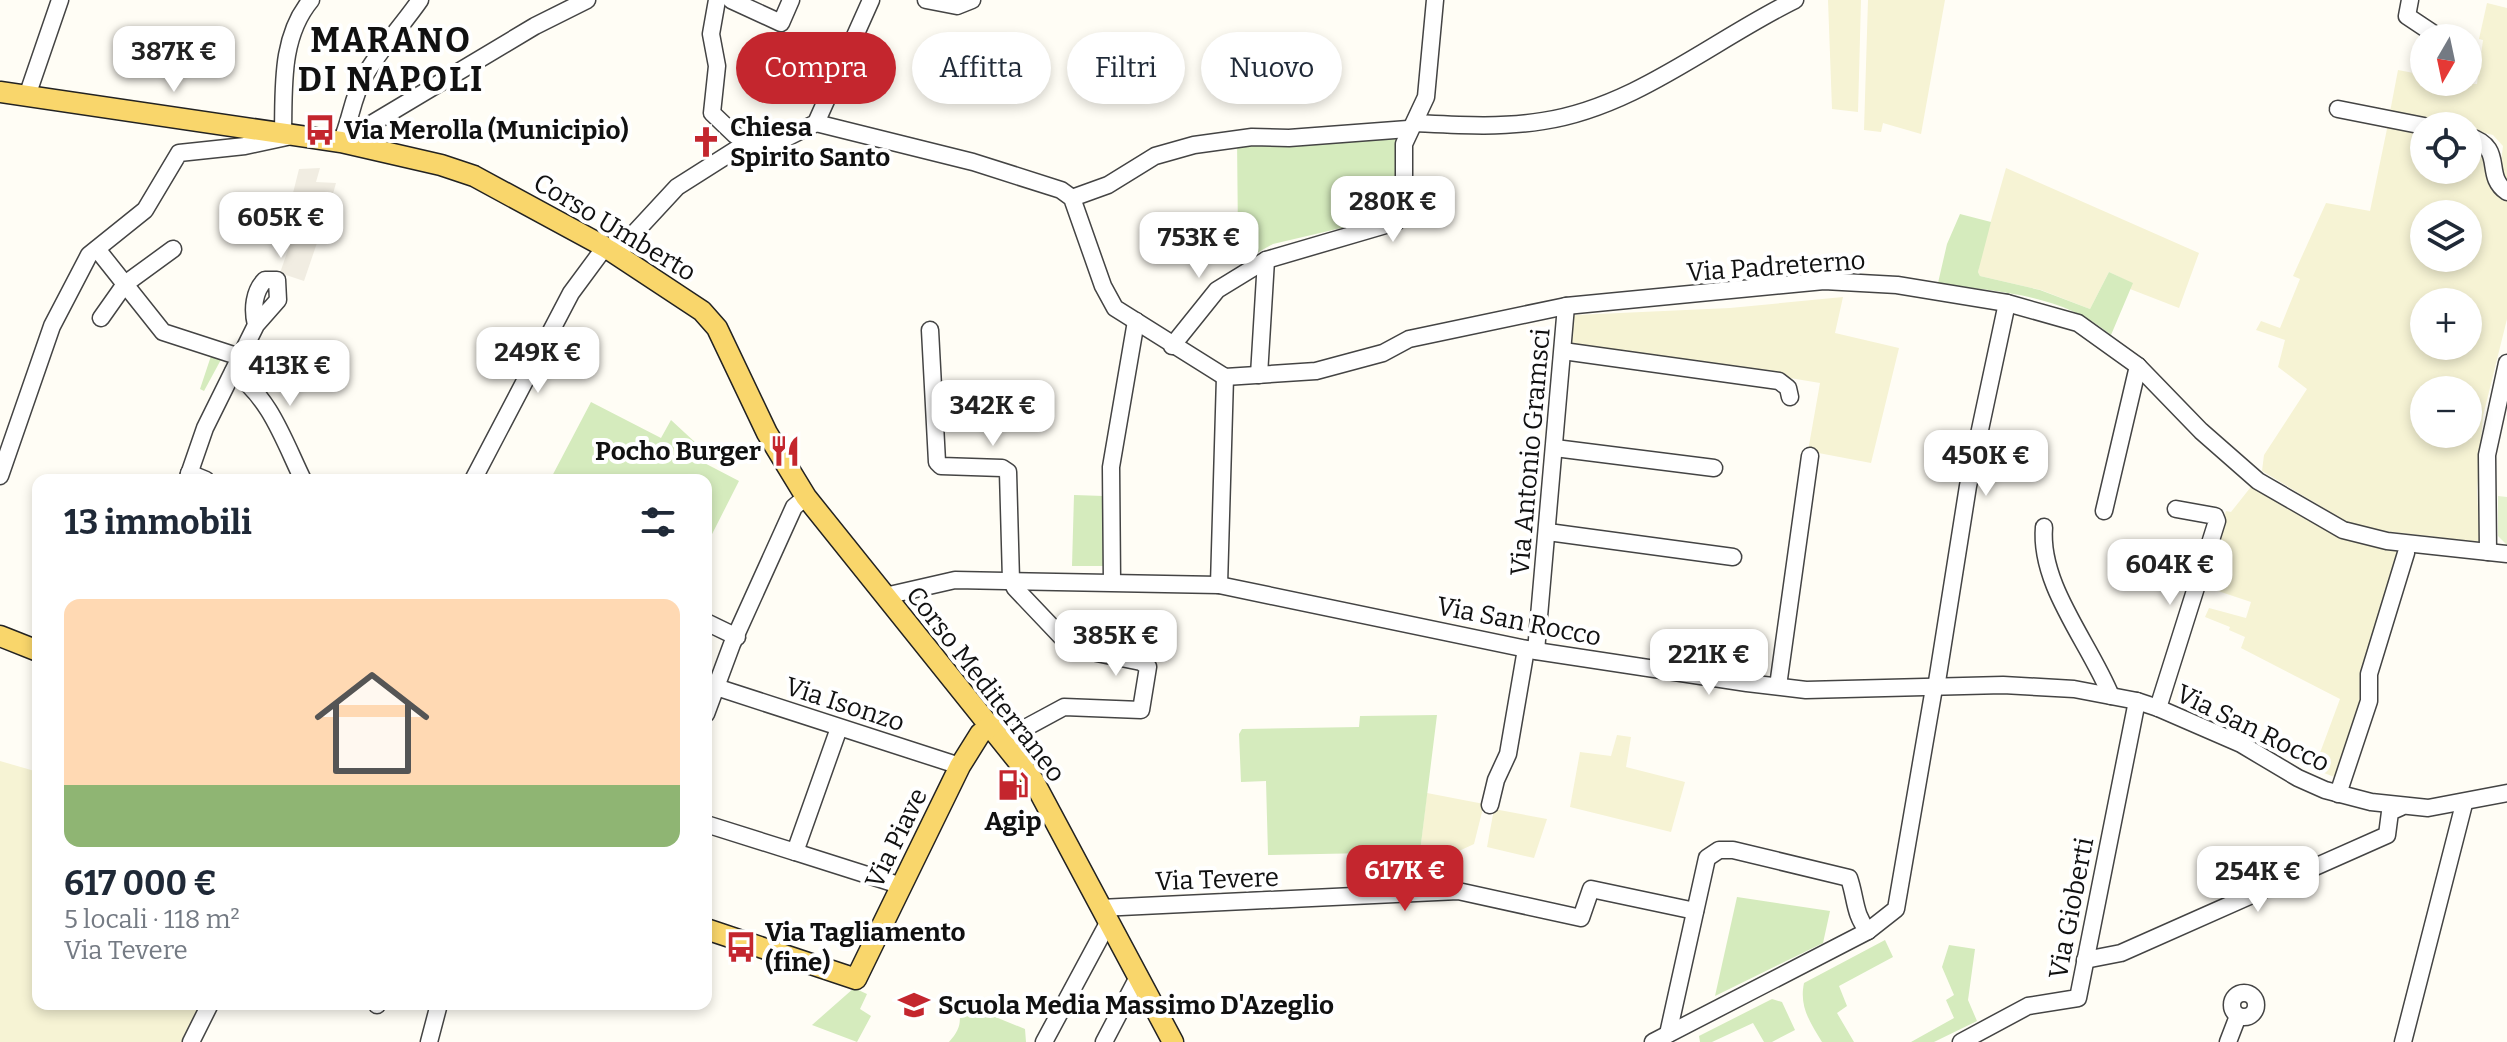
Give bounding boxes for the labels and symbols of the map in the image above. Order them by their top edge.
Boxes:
district label: MARANO DI NAPOLI [298,20,484,100]
north arrow [2410,24,2482,96]
pin: 387K € [109,26,239,94]
place label: Chiesa Spirito Santo [730,112,890,173]
bus stop icon: Via Merolla (Municipio) [303,113,337,147]
place label: Via Merolla (Municipio) [344,115,629,146]
church icon: Chiesa Spirito Santo [689,125,723,159]
street label: Corso Umberto [528,167,701,288]
pin: 280K € [1328,176,1458,244]
pin: 605K € [216,192,346,260]
pin: 753K € [1134,212,1264,280]
street label: Via Padreterno [1686,245,1866,288]
pin: 249K € [473,327,603,395]
street label: Via Antonio Gramsci [1504,327,1557,577]
pin: 413K € [225,340,355,408]
pin: 342K € [928,380,1058,448]
pin: 450K € [1921,430,2051,498]
restaurant icon: Pocho Burger [768,434,802,468]
place label: Pocho Burger [595,436,761,467]
pin: 604K € [2105,539,2235,607]
street label: Corso Mediterraneo [900,580,1072,788]
street label: Via San Rocco [1434,590,1604,653]
pin: 385K € [1051,610,1181,678]
pin: 221K € [1644,629,1774,697]
street label: Via Isonzo [781,671,908,738]
street label: Via San Rocco [2171,678,2334,779]
fuel station icon: Agip [996,768,1030,802]
street label: Via Piave [859,783,934,893]
place label: Agip [985,806,1041,837]
street label: Via Gioberti [2043,834,2100,981]
pin: 617K € [1340,845,1470,913]
pin: 254K € [2193,846,2323,914]
street label: Via Tevere [1155,862,1279,897]
place label: Via Tagliamento (fine) [765,917,966,978]
bus stop icon: Via Tagliamento (fine) [724,930,758,964]
school or university icon: Scuola Media Massimo D'Azeglio [897,988,931,1022]
place label: Scuola Media Massimo D'Azeglio [938,990,1334,1021]

